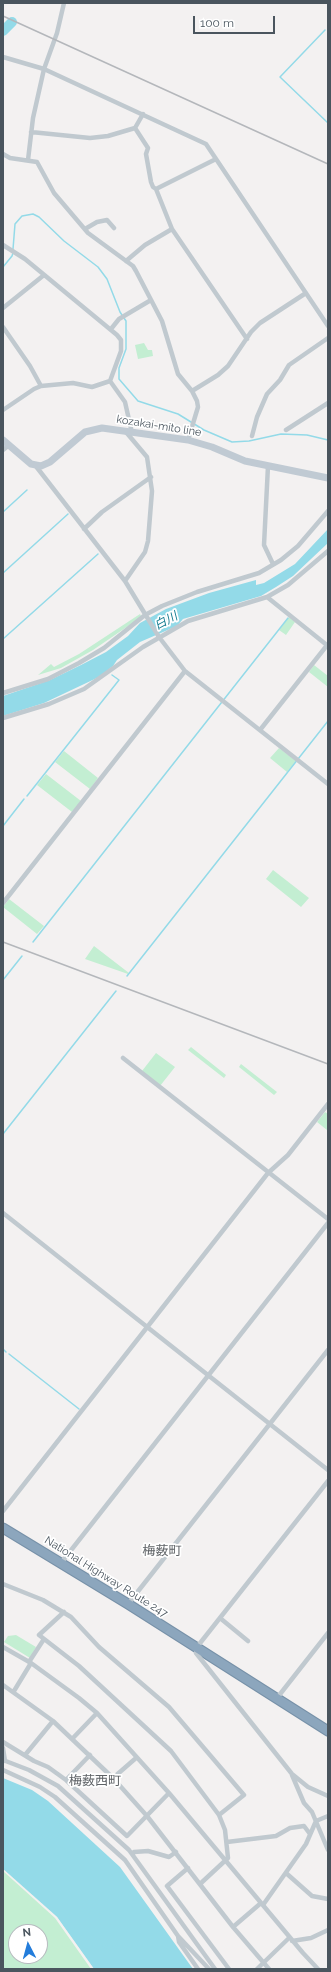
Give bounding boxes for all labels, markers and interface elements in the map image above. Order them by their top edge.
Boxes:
scale bar [195,8,277,34]
text: 100 m [200,16,234,30]
street label: kozakai-mito line [116,413,202,439]
water label: 白川 [152,609,180,633]
street label: National Highway Route 247 [42,1534,170,1620]
district label: 梅薮町 [143,1543,181,1559]
district label: 梅薮西町 [69,1773,121,1789]
north arrow [8,1924,48,1964]
text: N [22,1926,32,1939]

